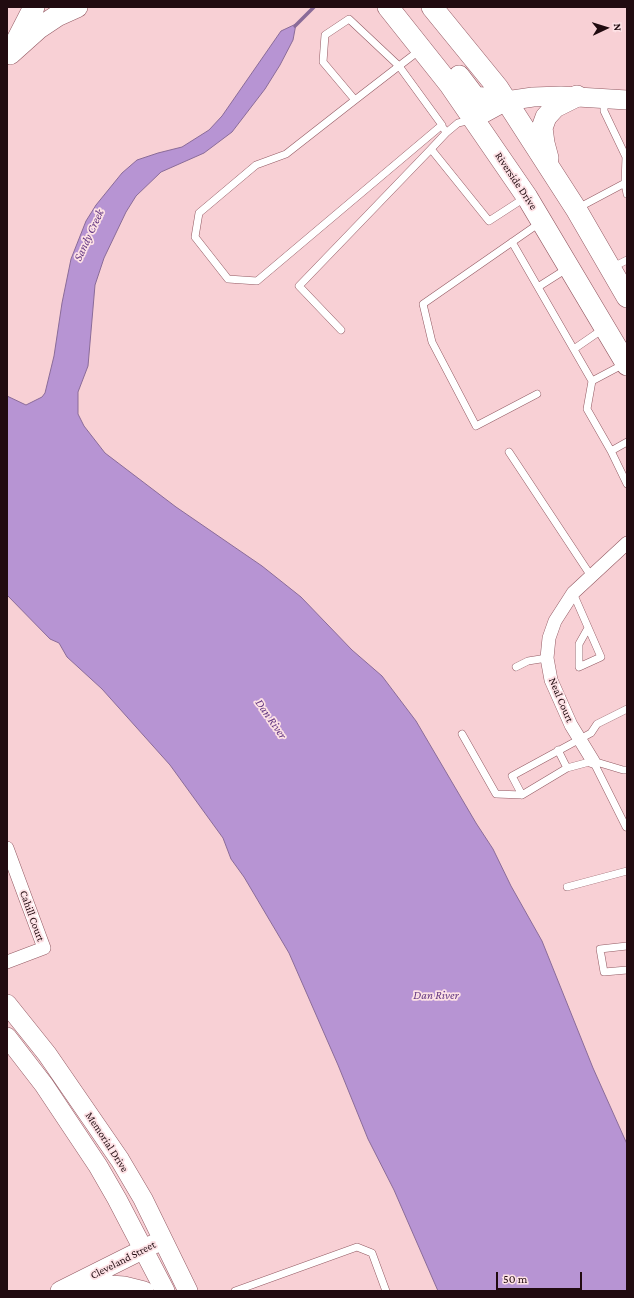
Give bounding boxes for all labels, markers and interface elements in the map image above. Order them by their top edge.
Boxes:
north arrow [586,8,626,48]
text: N [612,23,624,31]
street label: Riverside Drive [492,150,540,212]
water label: Sandy Creek [71,207,107,263]
street label: Neal Court [546,676,576,724]
water label: Dan River [252,696,290,742]
street label: Cahill Court [17,889,47,943]
water label: Dan River [413,988,459,1002]
street label: Memorial Drive [83,1109,131,1175]
street label: Cleveland Street [88,1238,158,1282]
scale bar [498,1264,584,1290]
text: 50 m [503,1272,527,1286]

